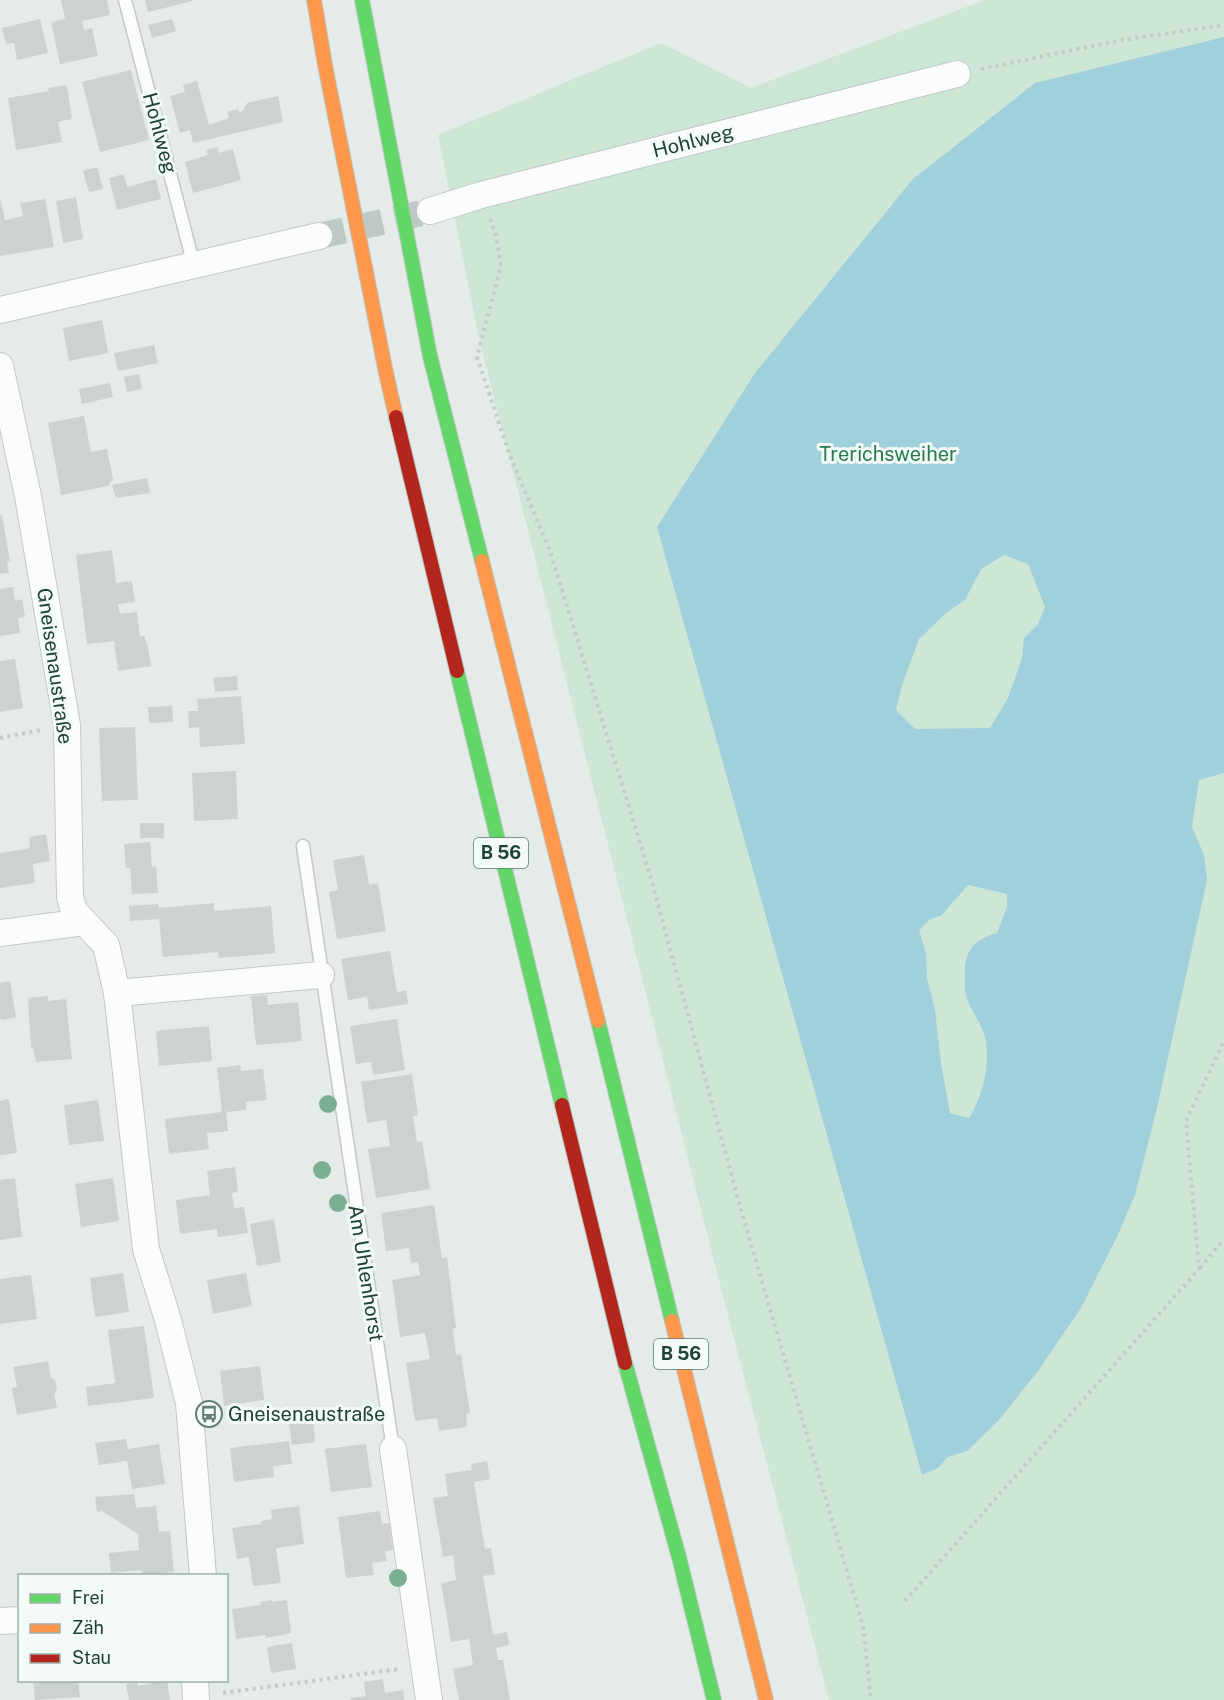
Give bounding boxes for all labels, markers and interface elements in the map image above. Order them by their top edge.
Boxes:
street label: Hohlweg [138,90,182,176]
street label: Hohlweg [650,119,736,163]
park label: Trerichsweiher [819,442,957,466]
street label: Gneisenaustraße [32,586,78,746]
road number: B 56 [474,838,528,868]
street label: Am Uhlenhorst [343,1203,389,1343]
road number: B 56 [654,1339,708,1369]
bus stop icon: Gneisenaustraße [194,1399,224,1429]
place label: Gneisenaustraße [228,1402,385,1426]
legend [18,1574,228,1682]
text: Frei [72,1587,104,1608]
text: Zäh [72,1617,104,1638]
text: Stau [72,1647,111,1668]

